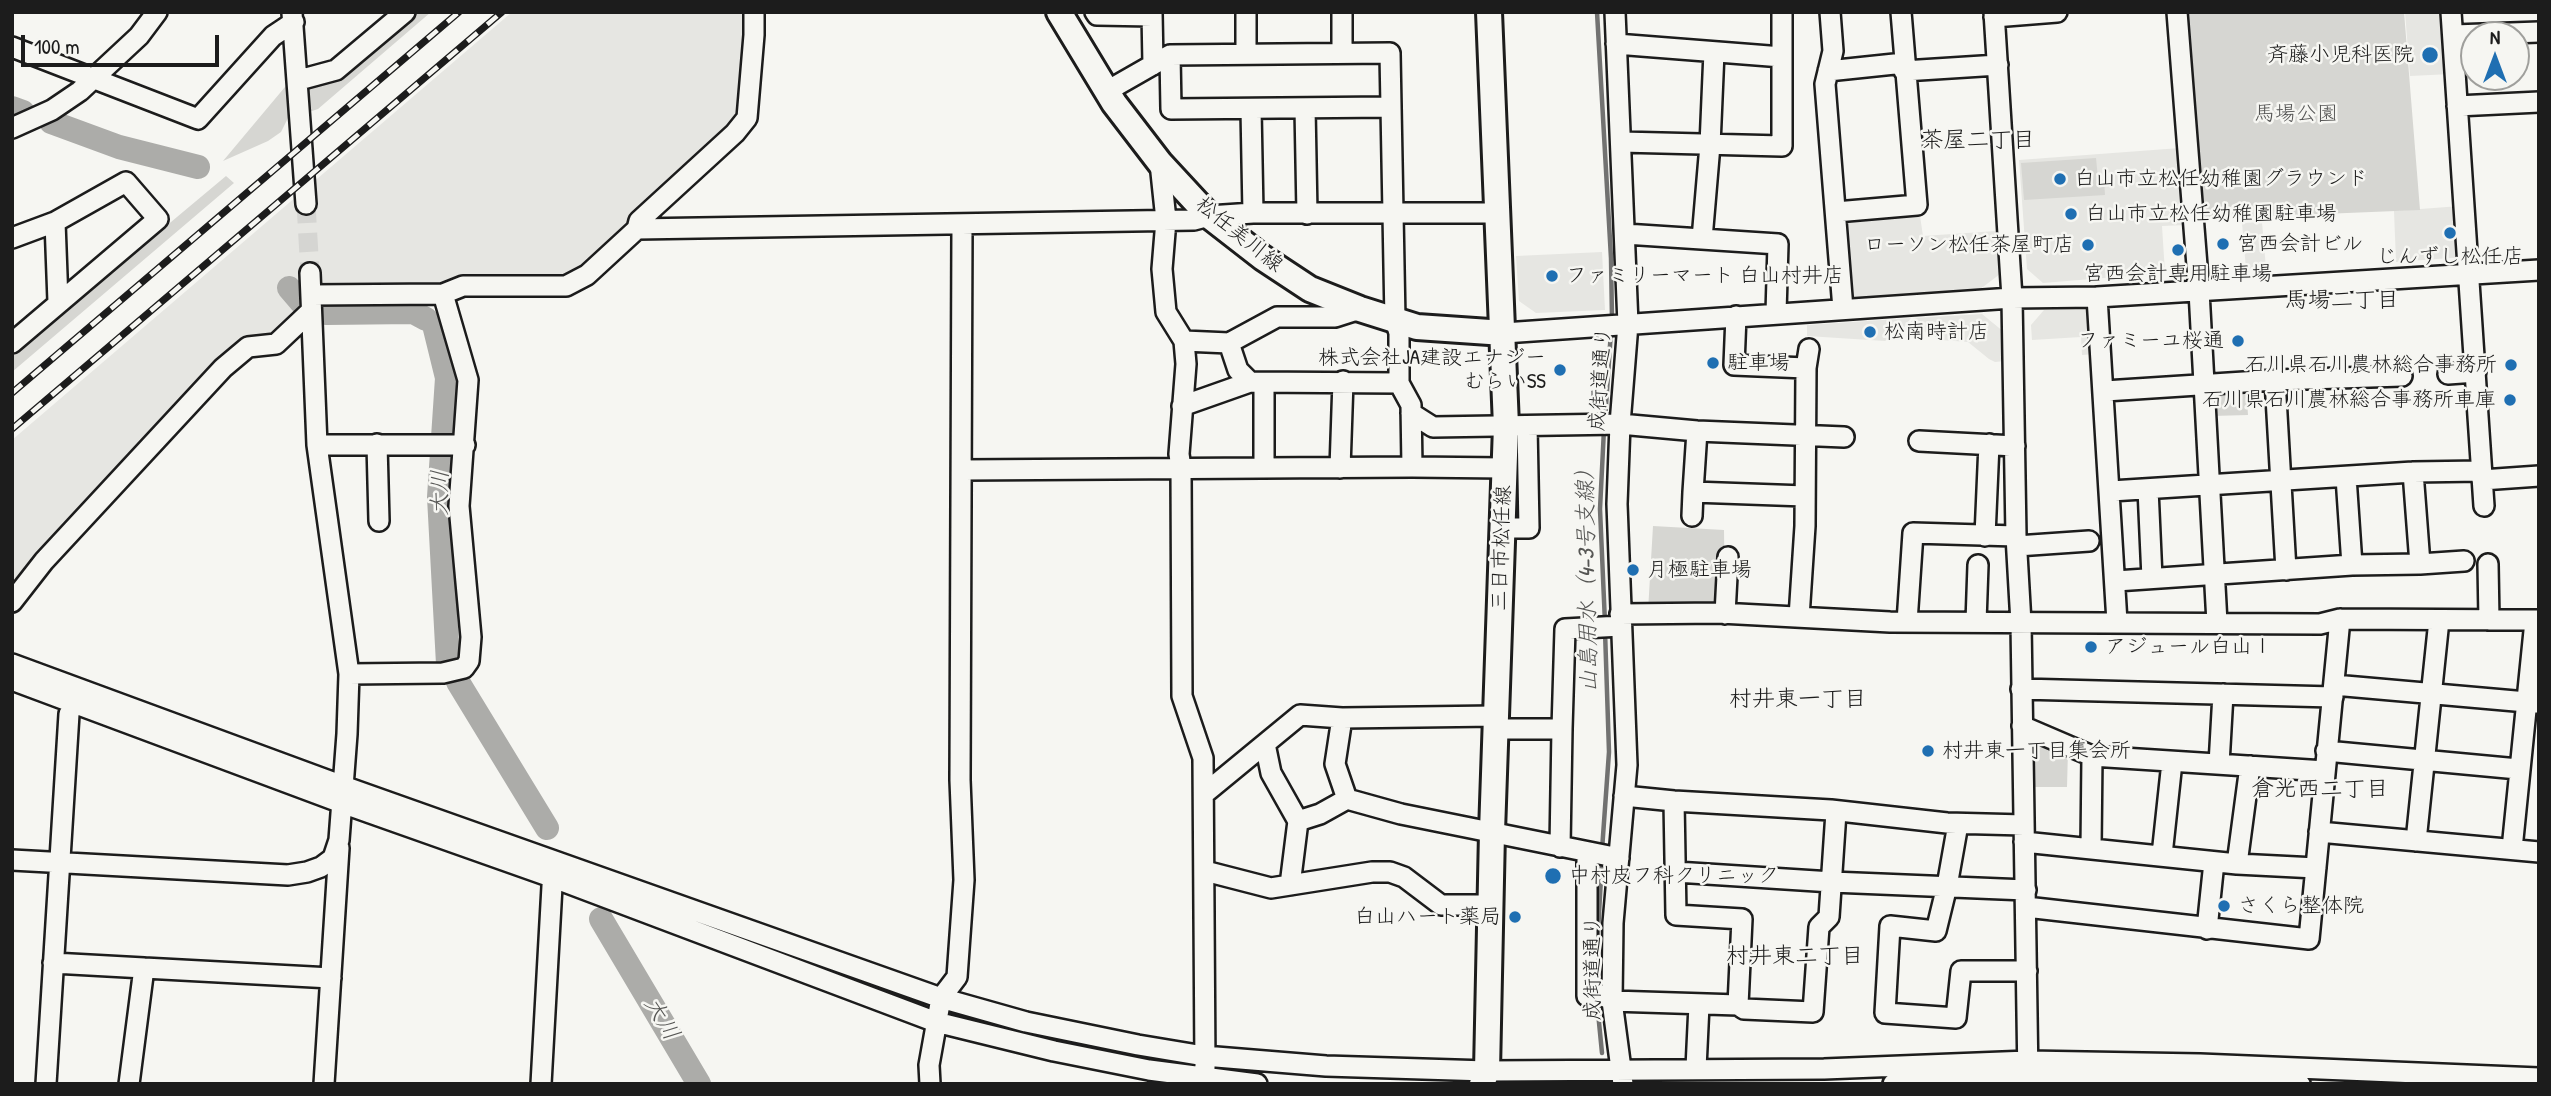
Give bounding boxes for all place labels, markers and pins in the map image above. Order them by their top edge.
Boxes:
place label: 斉藤小児科医院 [2267,42,2414,68]
marker: 斉藤小児科医院 [2420,45,2440,65]
place label: 白山市立松任幼稚園グラウンド [2074,166,2368,192]
marker: 白山市立松任幼稚園グラウンド [2052,171,2068,187]
place label: 白山市立松任幼稚園駐車場 [2085,201,2337,227]
marker: 白山市立松任幼稚園駐車場 [2063,206,2079,222]
marker: じんずし松任店 [2442,225,2458,241]
place label: 宮西会計ビル [2237,231,2363,257]
place label: ローソン松任茶屋町店 [1864,232,2074,258]
marker: 宮西会計ビル [2215,236,2231,252]
marker: ローソン松任茶屋町店 [2080,237,2096,253]
marker: 宮西会計専用駐車場 [2170,242,2186,258]
place label: じんずし松任店 [2377,244,2523,270]
place label: 宮西会計専用駐車場 [2084,261,2272,287]
place label: ファミリーマート 白山村井店 [1566,263,1844,289]
marker: ファミリーマート 白山村井店 [1544,268,1560,284]
place label: 松南時計店 [1884,319,1989,345]
marker: 松南時計店 [1862,324,1878,340]
place label: ファミーユ桜通 [2077,328,2224,354]
marker: ファミーユ桜通 [2230,333,2246,349]
place label: 株式会社JA建設エナジー むらいSS [1318,345,1546,395]
place label: 駐車場 [1727,350,1790,376]
place label: 石川県石川農林総合事務所 [2245,352,2497,378]
marker: 駐車場 [1705,355,1721,371]
marker: 石川県石川農林総合事務所 [2503,357,2519,373]
marker: 株式会社JA建設エナジー むらいSS [1552,362,1568,378]
place label: 石川県石川農林総合事務所車庫 [2202,387,2496,413]
marker: 石川県石川農林総合事務所車庫 [2502,392,2518,408]
place label: 月極駐車場 [1647,557,1752,583]
marker: 月極駐車場 [1625,562,1641,578]
place label: アジュール白山Ⅰ [2105,634,2273,660]
marker: アジュール白山Ⅰ [2083,639,2099,655]
place label: 村井東一丁目集会所 [1942,738,2131,764]
marker: 村井東一丁目集会所 [1920,743,1936,759]
place label: 中村皮フ科クリニック [1569,863,1779,889]
marker: 中村皮フ科クリニック [1543,866,1563,886]
place label: さくら整体院 [2238,893,2364,919]
marker: さくら整体院 [2216,898,2232,914]
place label: 白山ハート薬局 [1354,904,1501,930]
marker: 白山ハート薬局 [1507,909,1523,925]

